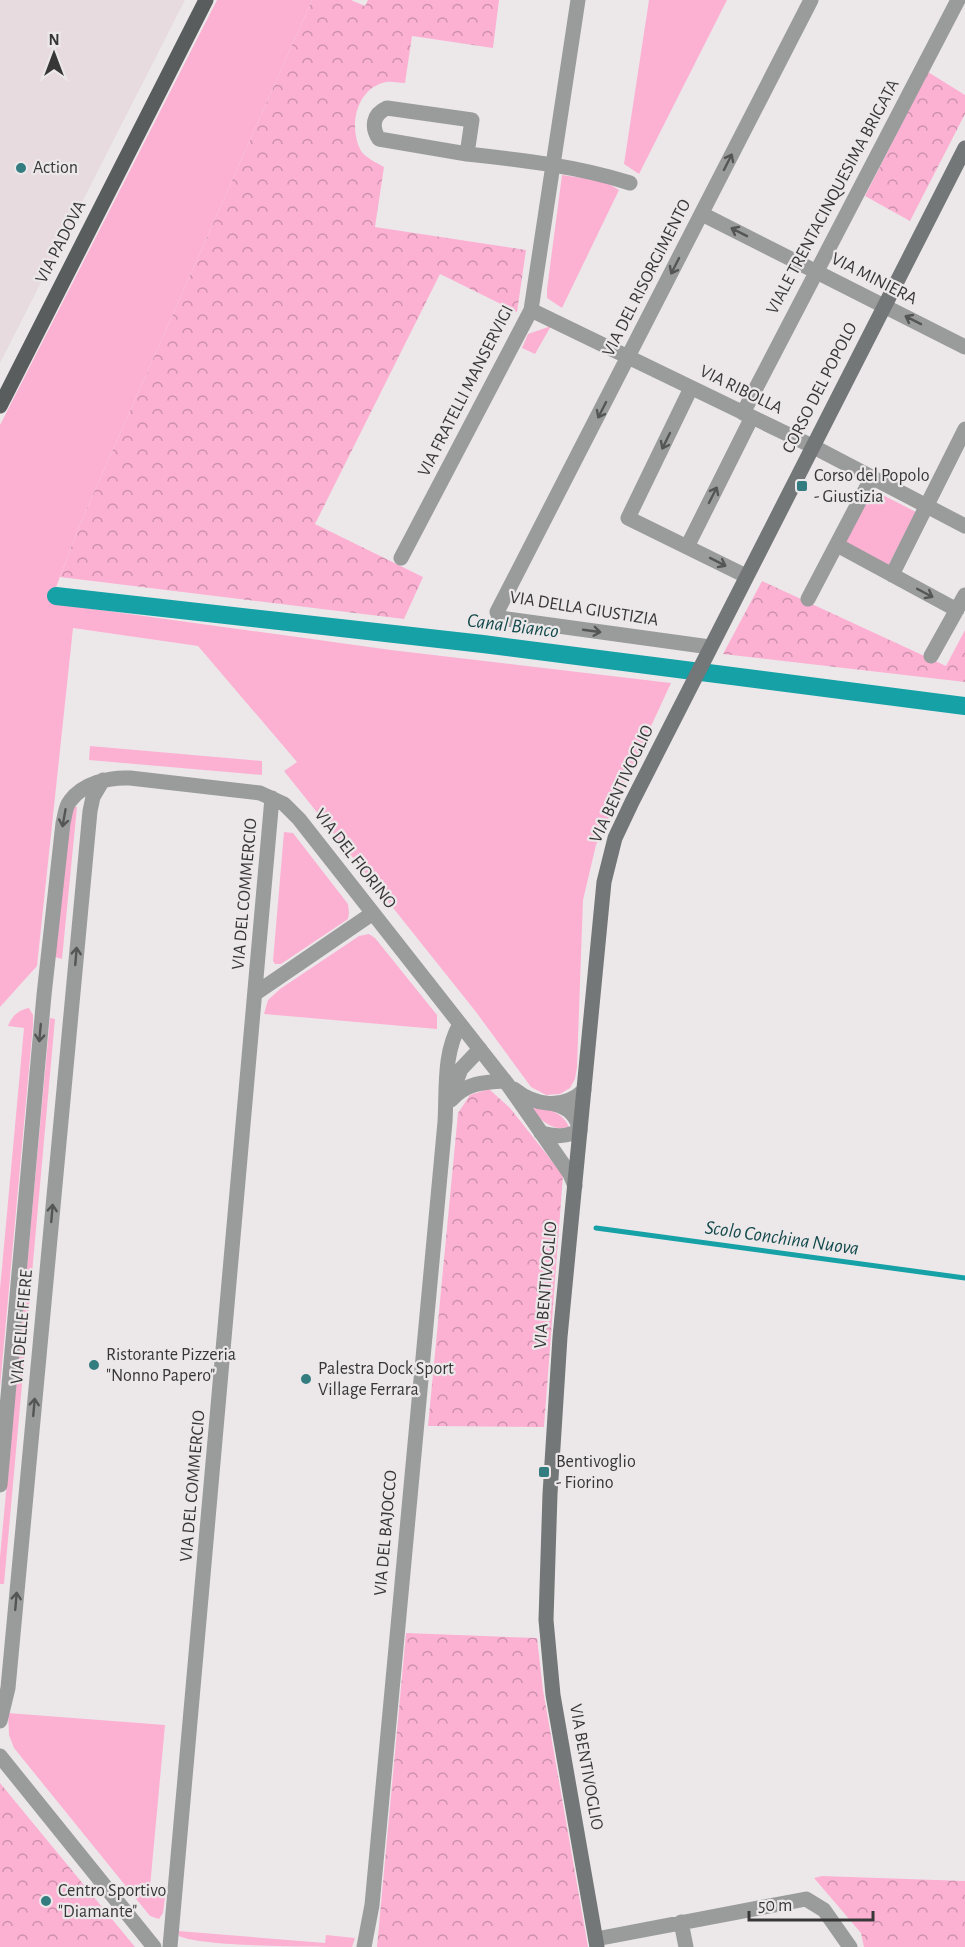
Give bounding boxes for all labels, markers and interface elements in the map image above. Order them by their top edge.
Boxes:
north arrow [24,24,84,84]
text: N [48,32,60,48]
street label: VIALE TRENTACINQUESIMA BRIGATA [763,76,903,317]
one-way arrow [723,153,735,171]
place label: Action [33,159,78,177]
marker: Action [14,161,28,175]
street label: VIA PADOVA [33,197,90,286]
street label: VIA DEL RISORGIMENTO [600,197,694,359]
one-way arrow [730,226,748,238]
street label: VIA MINIERA [828,250,920,309]
one-way arrow [669,257,681,274]
street label: VIA FRATELLI MANSERVIGI [415,302,517,480]
one-way arrow [904,314,922,326]
street label: CORSO DEL POPOLO [779,320,861,456]
street label: VIA RIBOLLA [697,362,786,418]
one-way arrow [595,400,607,418]
one-way arrow [659,431,671,449]
place label: Corso del Popolo - Giustizia [814,467,930,506]
marker: Corso del Popolo - Giustizia [795,479,809,493]
one-way arrow [708,486,720,504]
one-way arrow [709,557,727,569]
one-way arrow [916,587,933,599]
street label: VIA DELLA GIUSTIZIA [508,588,660,630]
water label: Canal Bianco [466,610,560,642]
one-way arrow [582,626,602,637]
street label: VIA BENTIVOGLIO [587,722,657,846]
street label: VIA DEL FIORINO [311,806,399,912]
one-way arrow [59,808,70,828]
street label: VIA DEL COMMERCIO [229,817,261,971]
one-way arrow [71,947,82,966]
one-way arrow [34,1023,45,1042]
one-way arrow [47,1203,58,1223]
water label: Scolo Conchina Nuova [704,1217,860,1259]
street label: VIA BENTIVOGLIO [531,1221,561,1349]
street label: VIA DELLE FIERE [8,1268,36,1385]
place label: Ristorante Pizzeria "Nonno Papero" [106,1346,236,1385]
marker: Ristorante Pizzeria "Nonno Papero" [87,1358,101,1372]
place label: Palestra Dock Sport Village Ferrara [318,1360,454,1399]
marker: Palestra Dock Sport Village Ferrara [299,1372,313,1386]
one-way arrow [29,1398,40,1418]
street label: VIA DEL COMMERCIO [177,1409,209,1563]
place label: Bentivoglio - Fiorino [556,1453,636,1492]
marker: Bentivoglio - Fiorino [537,1465,551,1479]
street label: VIA DEL BAJOCCO [372,1469,400,1597]
one-way arrow [11,1592,22,1612]
street label: VIA BENTIVOGLIO [566,1703,606,1831]
place label: Centro Sportivo "Diamante" [58,1882,167,1921]
scale bar [749,1884,874,1922]
marker: Centro Sportivo "Diamante" [39,1894,53,1908]
text: 50 m [758,1897,792,1915]

